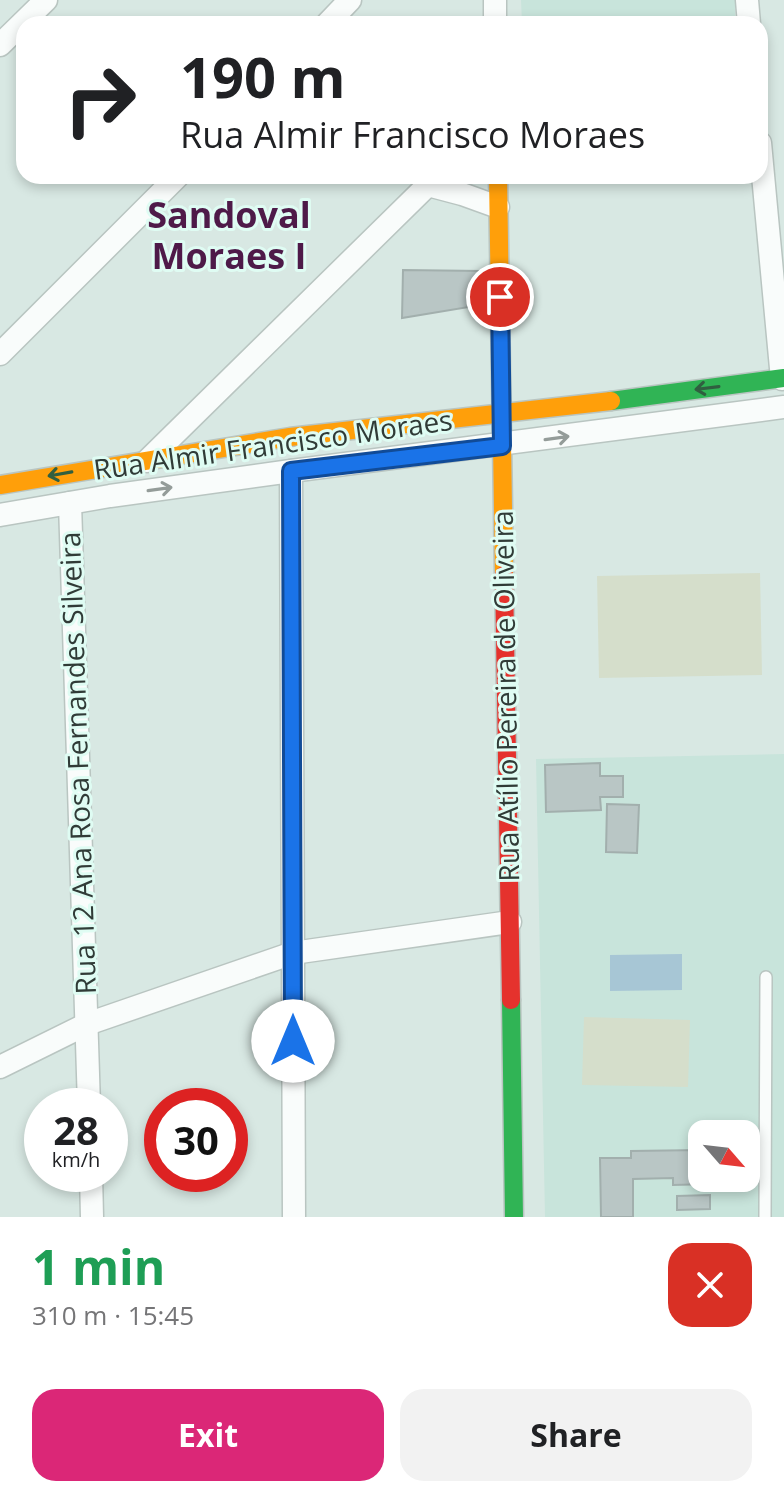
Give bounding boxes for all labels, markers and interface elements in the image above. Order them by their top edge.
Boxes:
text: 190 m [180,38,346,114]
icon: right [48,48,152,152]
text: Rua Almir Francisco Moraes [180,110,645,159]
district label: Sandoval Moraes I [147,190,311,280]
pin [466,263,534,331]
icon: arrive [478,275,522,319]
one-way arrow [694,381,721,396]
street label: Rua Almir Francisco Moraes [91,400,455,488]
one-way arrow [544,430,569,445]
one-way arrow [48,467,74,482]
one-way arrow [147,481,172,496]
street label: Rua Atílio Pereira de Oliveira [483,510,527,882]
street label: Rua 12 Ana Rosa Fernandes Silveira [50,531,104,995]
position arrow [251,999,335,1083]
speed limit sign: 30 [144,1088,248,1192]
text: 28 [53,1102,99,1157]
north arrow [688,1120,760,1192]
map controls [688,1120,760,1192]
text: km/h [52,1146,100,1173]
text: 1 min [32,1234,165,1299]
button: close [668,1243,752,1327]
text: 310 m · 15:45 [32,1297,194,1333]
button: Exit [32,1389,384,1481]
button: Share [400,1389,752,1481]

